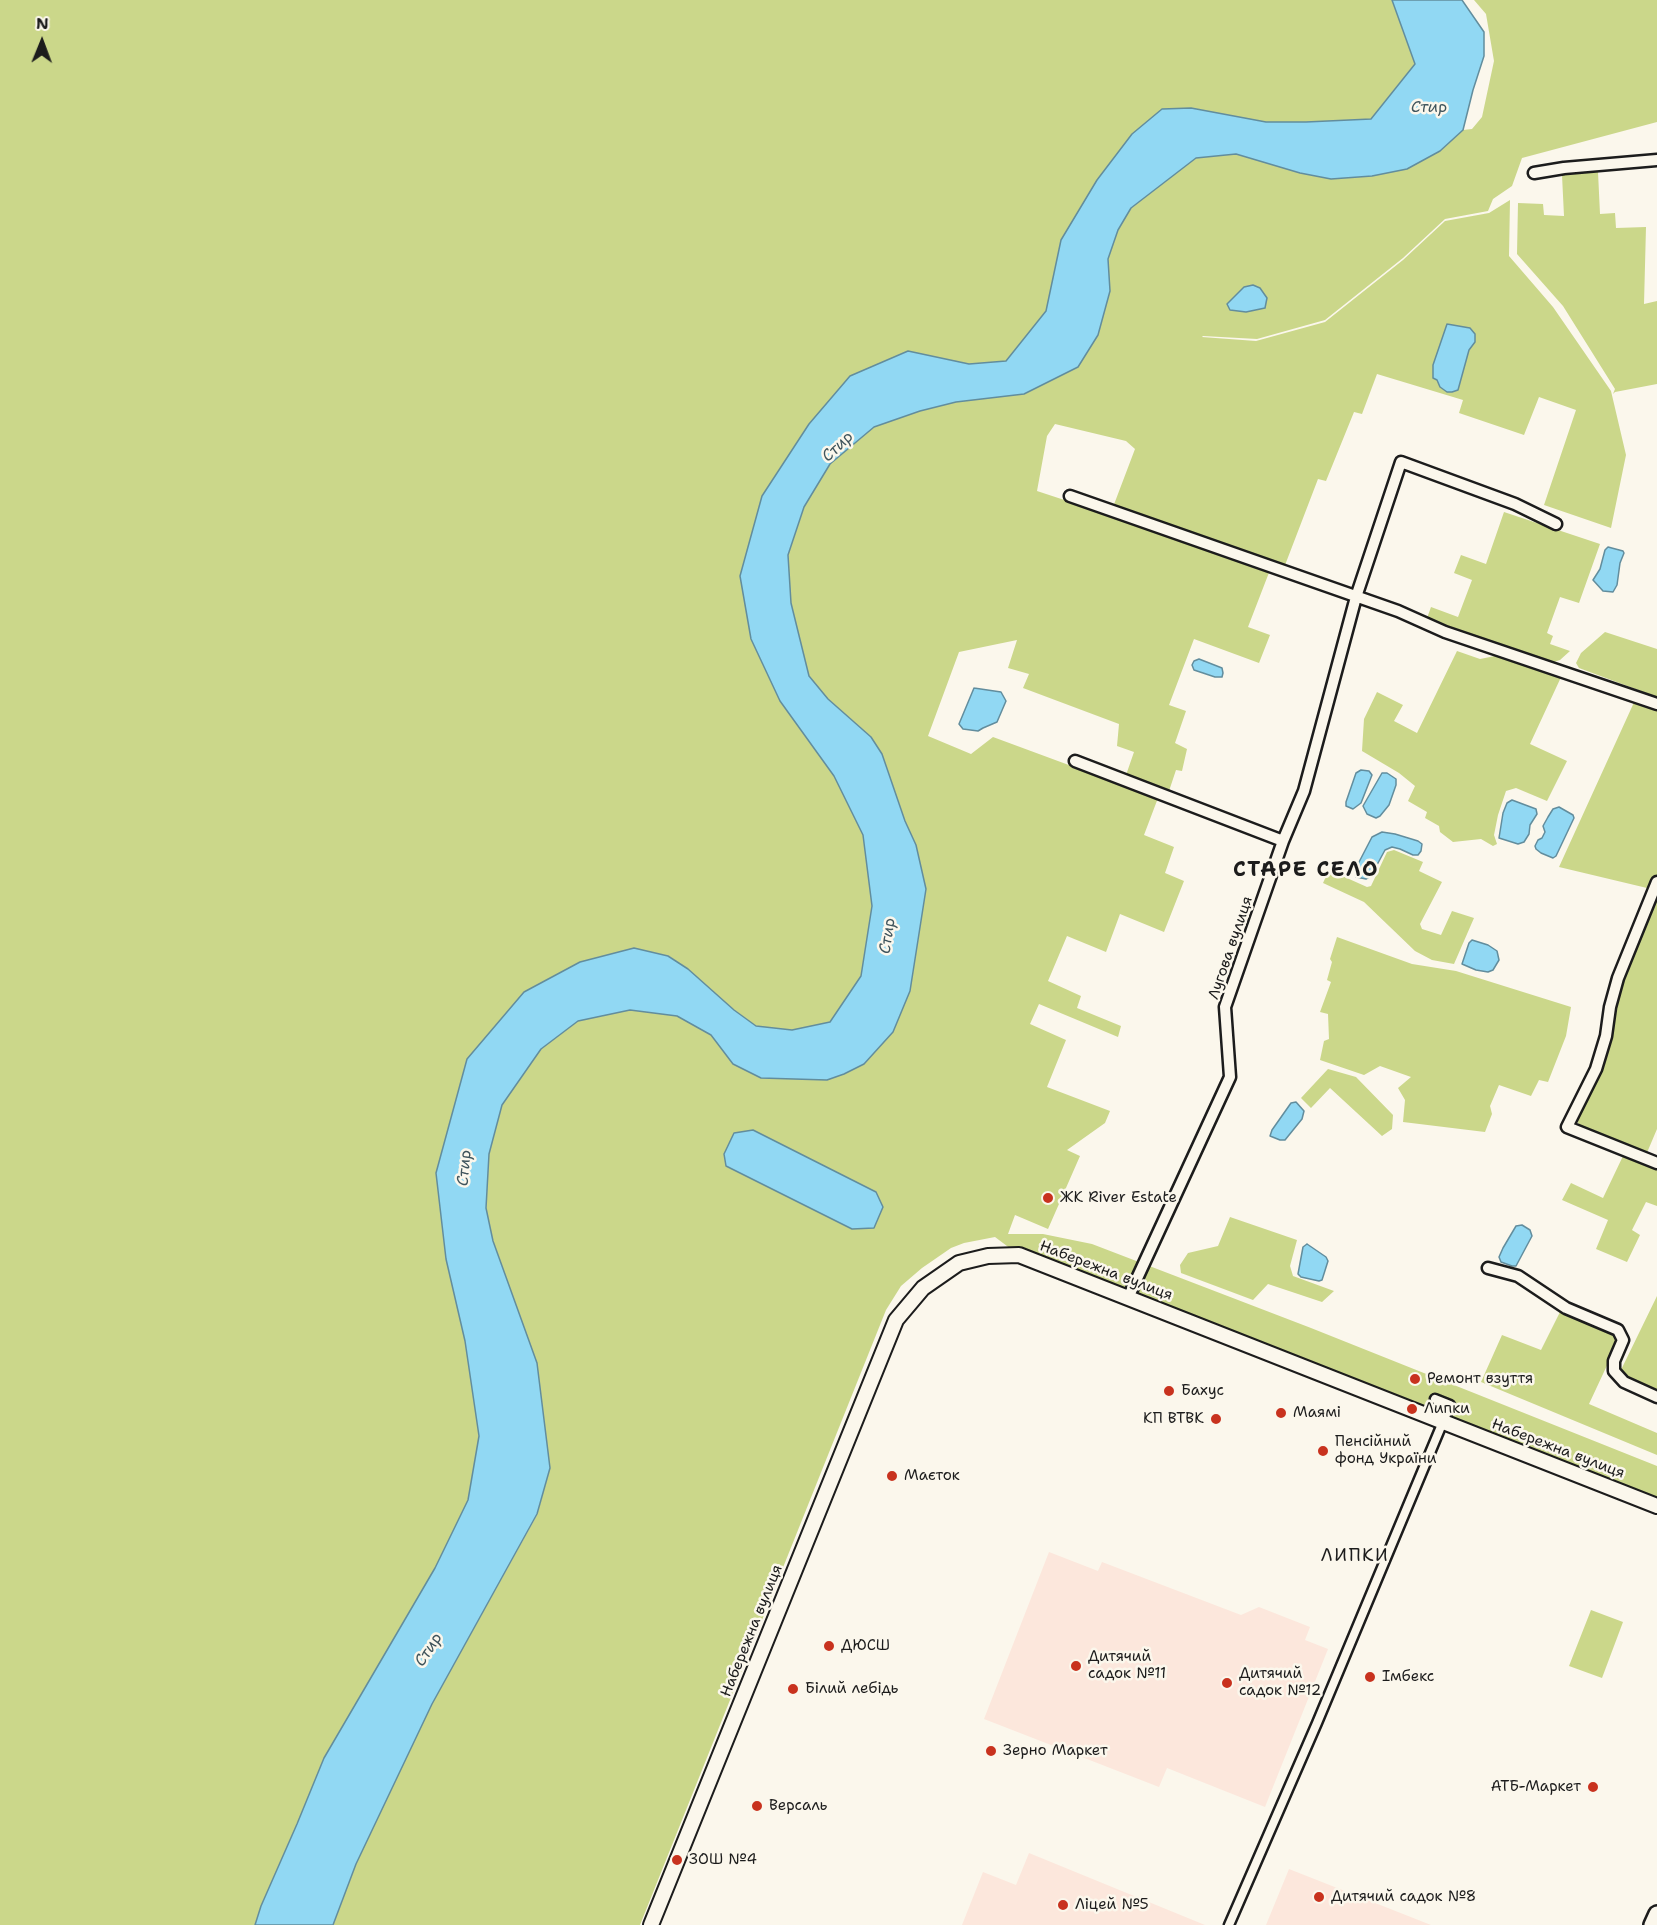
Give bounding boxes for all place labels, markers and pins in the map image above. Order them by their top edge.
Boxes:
place label: ЖК River Estate [1060,1189,1177,1207]
marker: ЖК River Estate [1041,1191,1055,1205]
place label: Ремонт взуття [1427,1370,1533,1388]
marker: Ремонт взуття [1408,1372,1422,1386]
place label: Бахус [1181,1382,1224,1400]
marker: Бахус [1162,1384,1176,1398]
place label: Липки [1424,1400,1470,1418]
marker: Липки [1405,1402,1419,1416]
place label: Маямі [1293,1404,1341,1422]
marker: Маямі [1274,1406,1288,1420]
place label: КП ВТВК [1143,1410,1204,1428]
marker: КП ВТВК [1209,1412,1223,1426]
place label: Пенсійний фонд України [1335,1433,1437,1468]
marker: Пенсійний фонд України [1316,1444,1330,1458]
place label: Маєток [904,1467,960,1485]
marker: Маєток [885,1469,899,1483]
place label: ДЮСШ [841,1637,890,1655]
marker: ДЮСШ [822,1639,836,1653]
place label: Дитячий садок №11 [1088,1648,1166,1683]
marker: Дитячий садок №11 [1069,1659,1083,1673]
place label: Дитячий садок №12 [1239,1665,1321,1700]
place label: Імбекс [1382,1668,1434,1686]
marker: Імбекс [1363,1670,1377,1684]
marker: Дитячий садок №12 [1220,1676,1234,1690]
place label: Білий лебідь [805,1680,898,1698]
marker: Білий лебідь [786,1682,800,1696]
place label: Зерно Маркет [1003,1742,1108,1760]
marker: Зерно Маркет [984,1744,998,1758]
place label: АТБ-Маркет [1491,1778,1581,1796]
marker: АТБ-Маркет [1586,1780,1600,1794]
place label: Версаль [769,1797,827,1815]
marker: Версаль [750,1799,764,1813]
place label: ЗОШ №4 [689,1851,757,1869]
marker: ЗОШ №4 [670,1853,684,1867]
place label: Дитячий садок №8 [1331,1888,1476,1906]
marker: Дитячий садок №8 [1312,1890,1326,1904]
place label: Ліцей №5 [1075,1896,1149,1914]
marker: Ліцей №5 [1056,1898,1070,1912]

